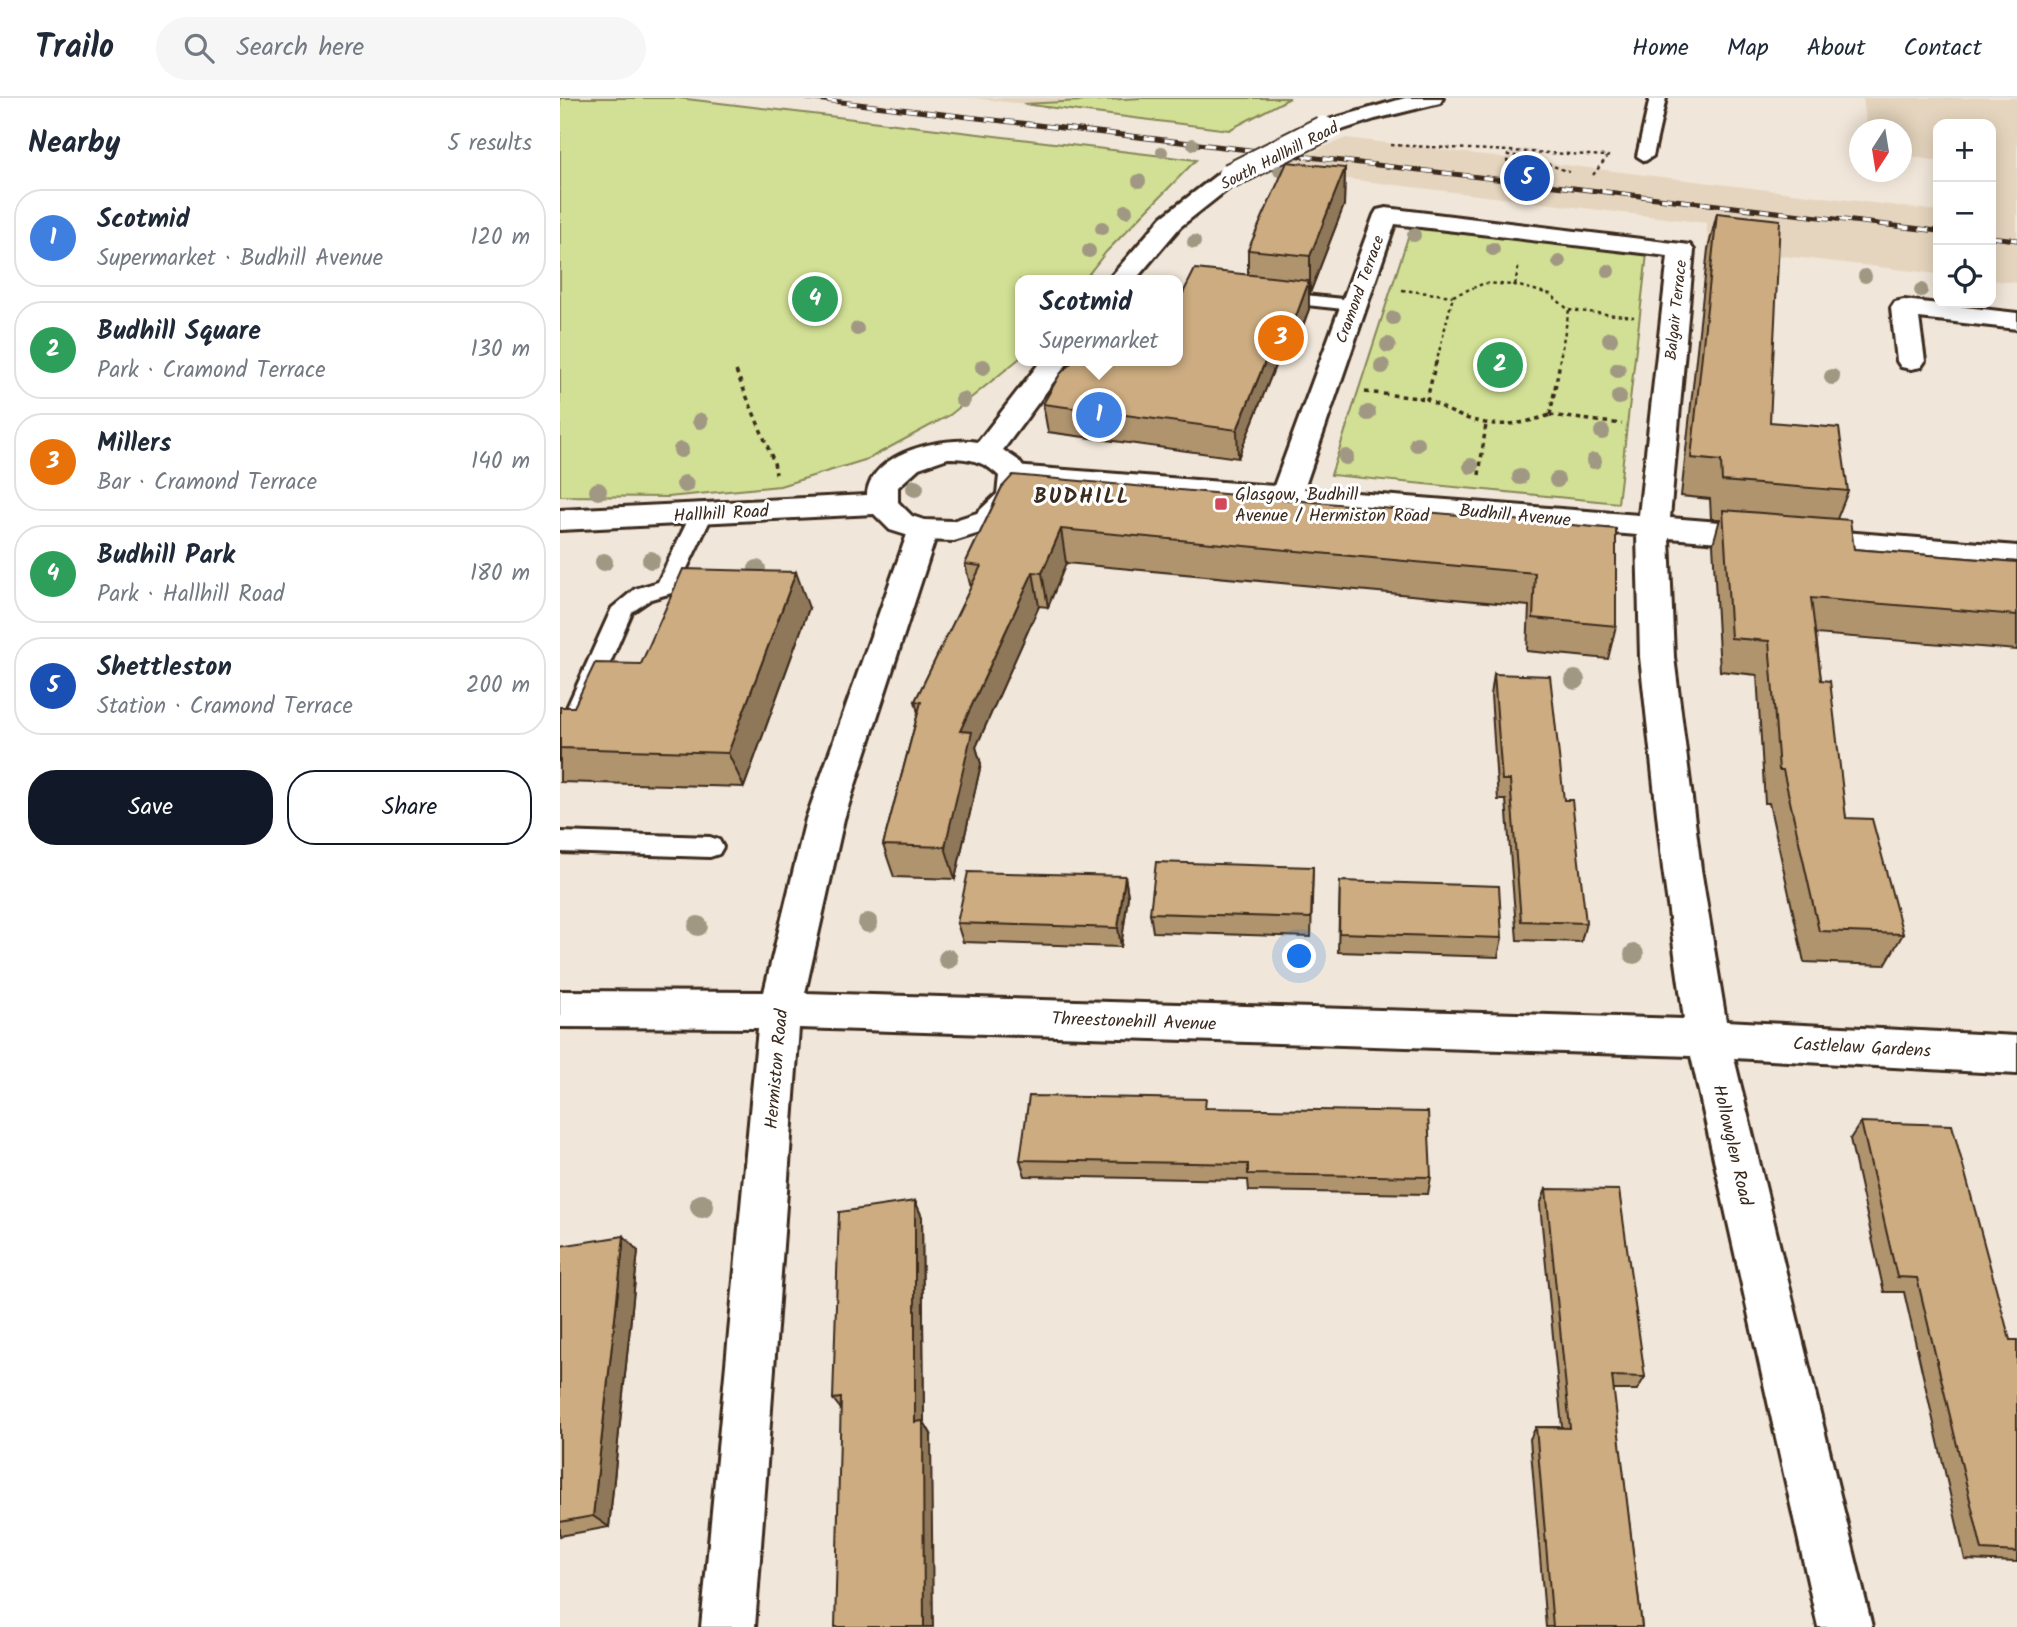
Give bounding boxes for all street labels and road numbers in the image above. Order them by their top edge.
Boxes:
street label: South Hallhill Road [1216,115,1344,197]
street label: Cramond Terrace [1329,232,1392,347]
street label: Balgair Terrace [1659,259,1694,361]
street label: Hallhill Road [673,497,770,531]
street label: Budhill Avenue [1458,497,1572,536]
street label: Threestonehill Avenue [1051,1005,1217,1040]
street label: Hermiston Road [758,1007,797,1130]
street label: Castlelaw Gardens [1792,1030,1932,1067]
street label: Hollowglen Road [1704,1082,1760,1210]

